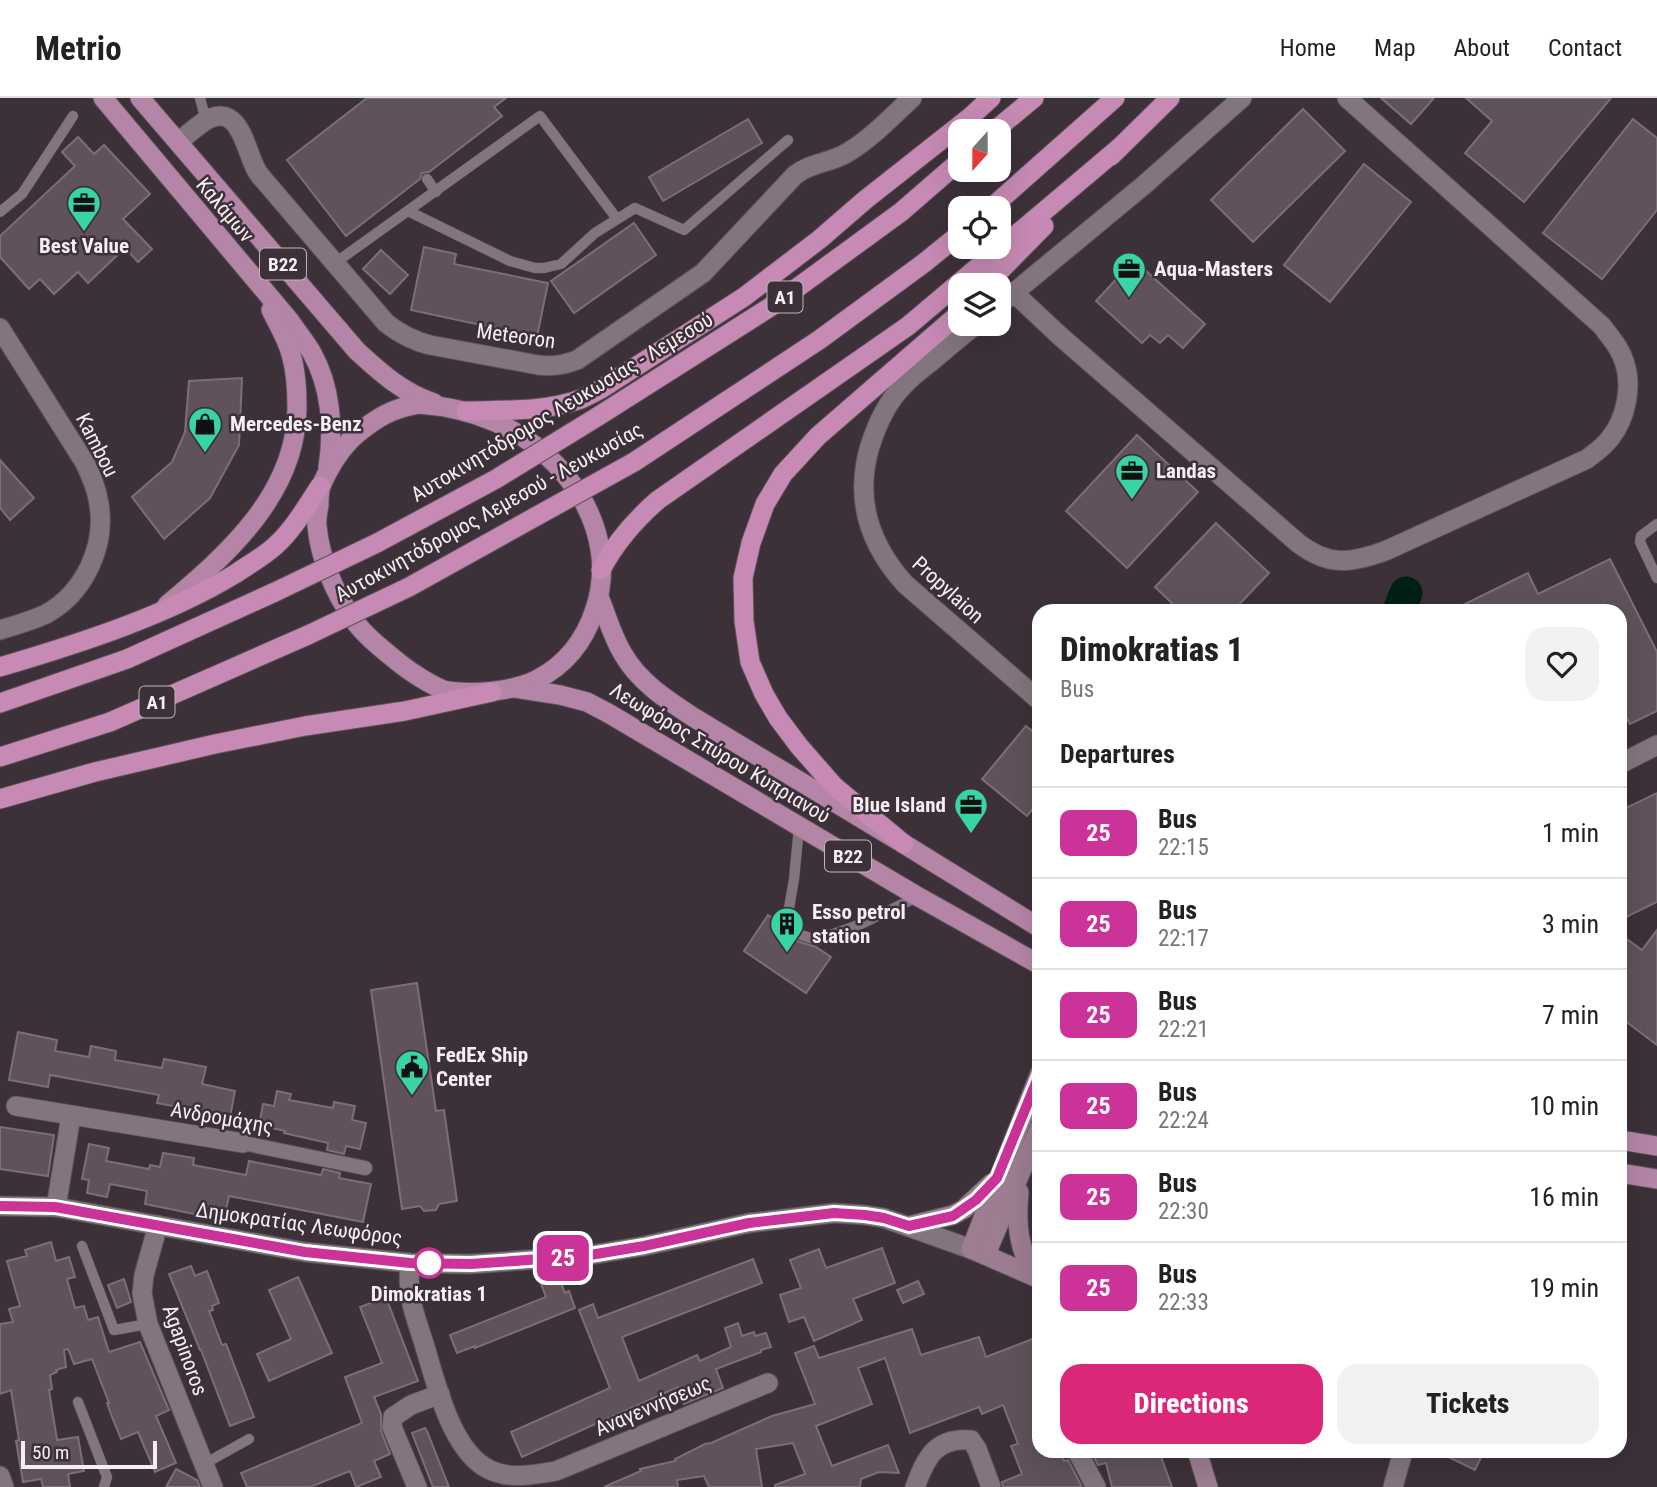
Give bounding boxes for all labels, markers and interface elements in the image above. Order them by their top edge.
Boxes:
text: Metrio [35,29,122,68]
text: Home [1280,34,1336,62]
text: Map [1374,34,1416,62]
text: About [1454,34,1510,62]
text: Contact [1548,34,1622,62]
north arrow [948,119,1012,182]
map controls [948,119,1011,336]
street label: Καλάμων [191,173,259,247]
office icon: Best Value [65,184,103,233]
button: locate [948,196,1011,259]
place label: Best Value [39,234,129,258]
road number: B22 [260,248,306,280]
office icon: Aqua-Masters [1110,250,1148,299]
place label: Aqua-Masters [1154,257,1273,281]
button: layers [948,273,1011,336]
road number: A1 [768,281,802,312]
street label: Αυτοκινητόδρομος Λευκωσίας - Λεμεσού [407,307,717,507]
street label: Meteoron [475,319,557,353]
shop icon: Mercedes-Benz [186,405,224,454]
street label: Kambou [71,409,123,481]
place label: Mercedes-Benz [230,412,362,436]
street label: Αυτοκινητόδρομος Λεμεσού - Λευκωσίας [331,417,647,607]
office icon: Landas [1113,452,1151,501]
place label: Landas [1156,459,1216,483]
street label: Propylaion [907,552,989,628]
button: heart [1525,627,1599,701]
text: Dimokratias 1 [1060,630,1243,669]
text: Bus [1060,676,1094,703]
street label: Λεωφόρος Σπύρου Κυπριανού [606,678,834,828]
road number: A1 [140,687,174,718]
text: Departures [1060,739,1175,769]
office icon: Blue Island [952,786,990,835]
place label: Blue Island [853,793,946,817]
text: Bus [1158,804,1197,834]
text: 1 min [1542,818,1599,848]
text: 25 [1086,819,1111,847]
text: 22:15 [1158,834,1209,861]
road number: B22 [825,841,871,872]
text: Bus [1158,895,1197,925]
place label: Esso petrol station [812,900,906,948]
building icon: Esso petrol station [768,905,806,954]
text: 3 min [1542,909,1599,939]
text: 25 [1086,910,1111,938]
text: 22:17 [1158,925,1209,952]
text: Bus [1158,986,1197,1016]
text: 7 min [1542,1000,1599,1030]
text: 25 [1086,1001,1111,1029]
text: 22:21 [1158,1016,1209,1043]
place label: FedEx Ship Center [436,1043,528,1091]
public building icon: FedEx Ship Center [393,1048,431,1097]
text: Bus [1158,1077,1197,1107]
text: 10 min [1529,1091,1599,1121]
text: 25 [1086,1092,1111,1120]
street label: Ανδρομάχης [169,1097,275,1139]
text: 22:24 [1158,1107,1209,1134]
text: Bus [1158,1168,1197,1198]
text: 16 min [1529,1182,1599,1212]
text: 25 [1086,1183,1111,1211]
street label: Δημοκρατίας Λεωφόρος [194,1198,404,1250]
text: 22:30 [1158,1198,1209,1225]
line badge: 25 [532,1235,594,1281]
text: 25 [551,1244,575,1272]
marker: Dimokratias 1 [414,1248,444,1278]
text: Bus [1158,1259,1197,1289]
text: 19 min [1529,1273,1599,1303]
text: 25 [1086,1274,1111,1302]
place label: Dimokratias 1 [371,1282,487,1306]
text: 22:33 [1158,1289,1209,1316]
street label: Agapinoros [158,1301,212,1399]
button: Directions [1060,1364,1323,1444]
button: Tickets [1337,1364,1599,1444]
street label: Αναγεννήσεως [591,1371,715,1441]
scale bar [21,1438,158,1470]
text: 50 m [32,1441,69,1464]

